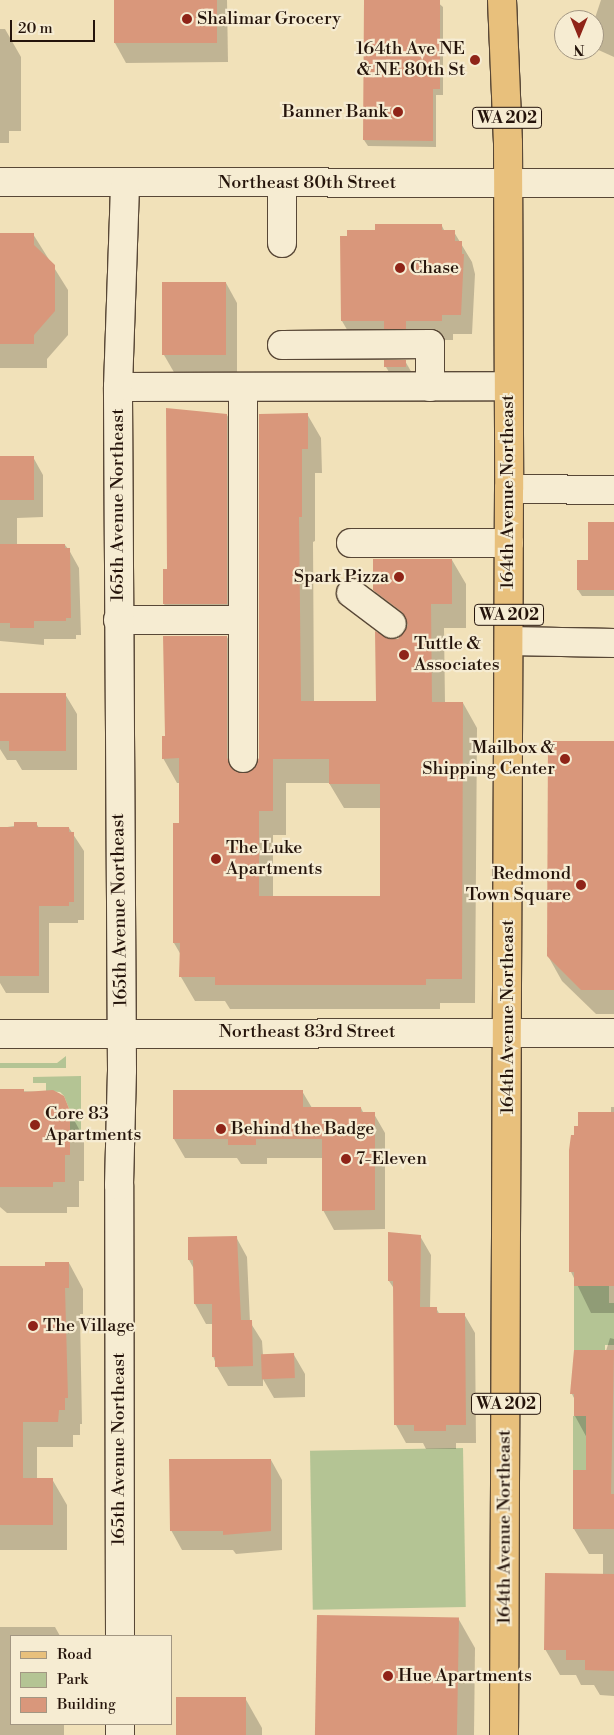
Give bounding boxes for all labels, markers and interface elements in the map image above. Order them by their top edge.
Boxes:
place label: Shalimar Grocery [197,8,341,30]
scale bar [12,10,98,42]
north arrow [554,10,604,60]
marker: Shalimar Grocery [181,13,193,25]
text: 20 m [18,19,53,38]
place label: 164th Ave NE & NE 80th St [356,39,465,82]
text: N [573,40,585,58]
marker: 164th Ave NE & NE 80th St [469,54,481,66]
place label: Banner Bank [282,101,388,123]
road number: WA 202 [472,105,542,132]
marker: Banner Bank [392,106,404,118]
street label: Northeast 80th Street [218,172,396,194]
place label: Chase [410,257,459,279]
marker: Chase [394,262,406,274]
street label: 164th Avenue Northeast [497,395,519,589]
street label: 165th Avenue Northeast [107,408,129,602]
place label: Spark Pizza [294,566,389,588]
marker: Spark Pizza [393,571,405,583]
road number: WA 202 [474,602,544,628]
place label: Tuttle & Associates [414,634,500,676]
marker: Tuttle & Associates [398,649,410,661]
place label: Mailbox & Shipping Center [422,738,555,781]
marker: Mailbox & Shipping Center [559,753,571,765]
street label: 165th Avenue Northeast [108,813,132,1007]
place label: The Luke Apartments [226,838,322,881]
marker: The Luke Apartments [210,853,222,865]
place label: Redmond Town Square [466,864,571,906]
marker: Redmond Town Square [575,879,587,891]
street label: 164th Avenue Northeast [497,920,519,1114]
street label: Northeast 83rd Street [219,1021,395,1043]
place label: Core 83 Apartments [45,1104,141,1146]
place label: Behind the Badge [231,1118,374,1140]
marker: Core 83 Apartments [29,1119,41,1131]
marker: Behind the Badge [215,1123,227,1135]
place label: 7-Eleven [356,1148,427,1170]
marker: 7-Eleven [340,1153,352,1165]
place label: The Village [43,1315,135,1337]
marker: The Village [27,1320,39,1332]
street label: 165th Avenue Northeast [108,1352,130,1546]
road number: WA 202 [471,1390,541,1418]
street label: 164th Avenue Northeast [494,1430,516,1624]
legend [10,1635,172,1725]
text: Road [57,1645,92,1664]
place label: Hue Apartments [398,1665,532,1687]
text: Park [57,1670,88,1689]
marker: Hue Apartments [382,1670,394,1682]
text: Building [57,1695,116,1714]

